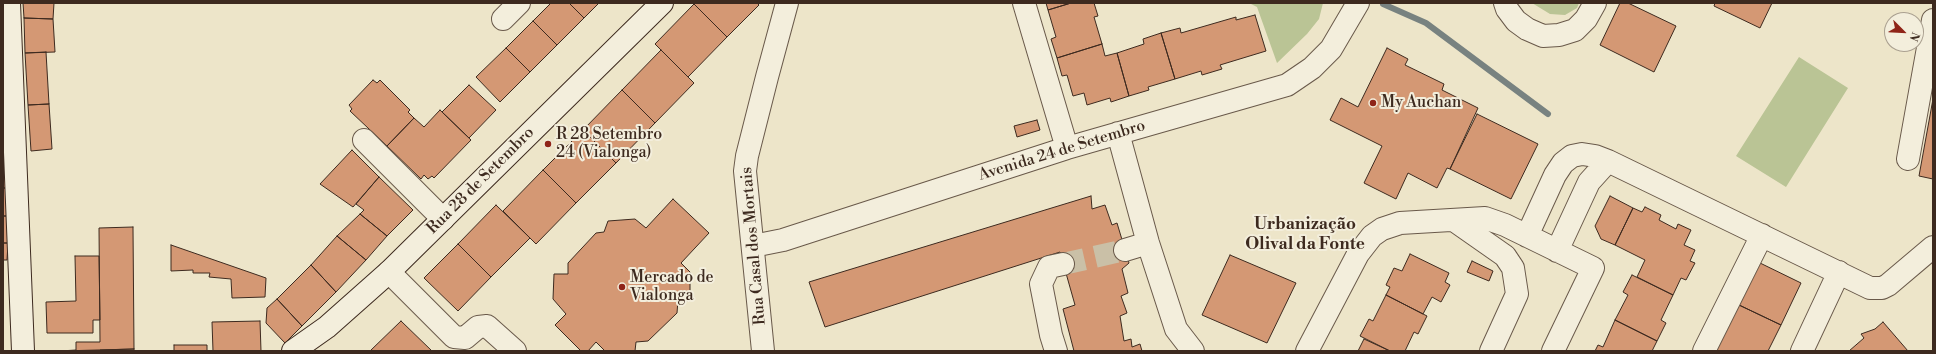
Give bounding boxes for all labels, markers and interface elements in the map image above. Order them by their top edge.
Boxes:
north arrow [1884,12,1924,52]
text: N [1906,30,1922,43]
place label: My Auchan [1381,93,1461,113]
marker: My Auchan [1368,98,1378,108]
street label: Avenida 24 de Setembro [976,116,1148,186]
street label: Rua 28 de Setembro [423,123,539,239]
place label: R 28 Setembro 24 (Vialonga) [556,125,662,163]
marker: R 28 Setembro 24 (Vialonga) [543,139,553,149]
street label: Rua Casal dos Mortais [738,166,770,326]
district label: Urbanização Olival da Fonte [1245,215,1365,255]
place label: Mercado de Vialonga [630,268,714,306]
marker: Mercado de Vialonga [617,282,627,292]

